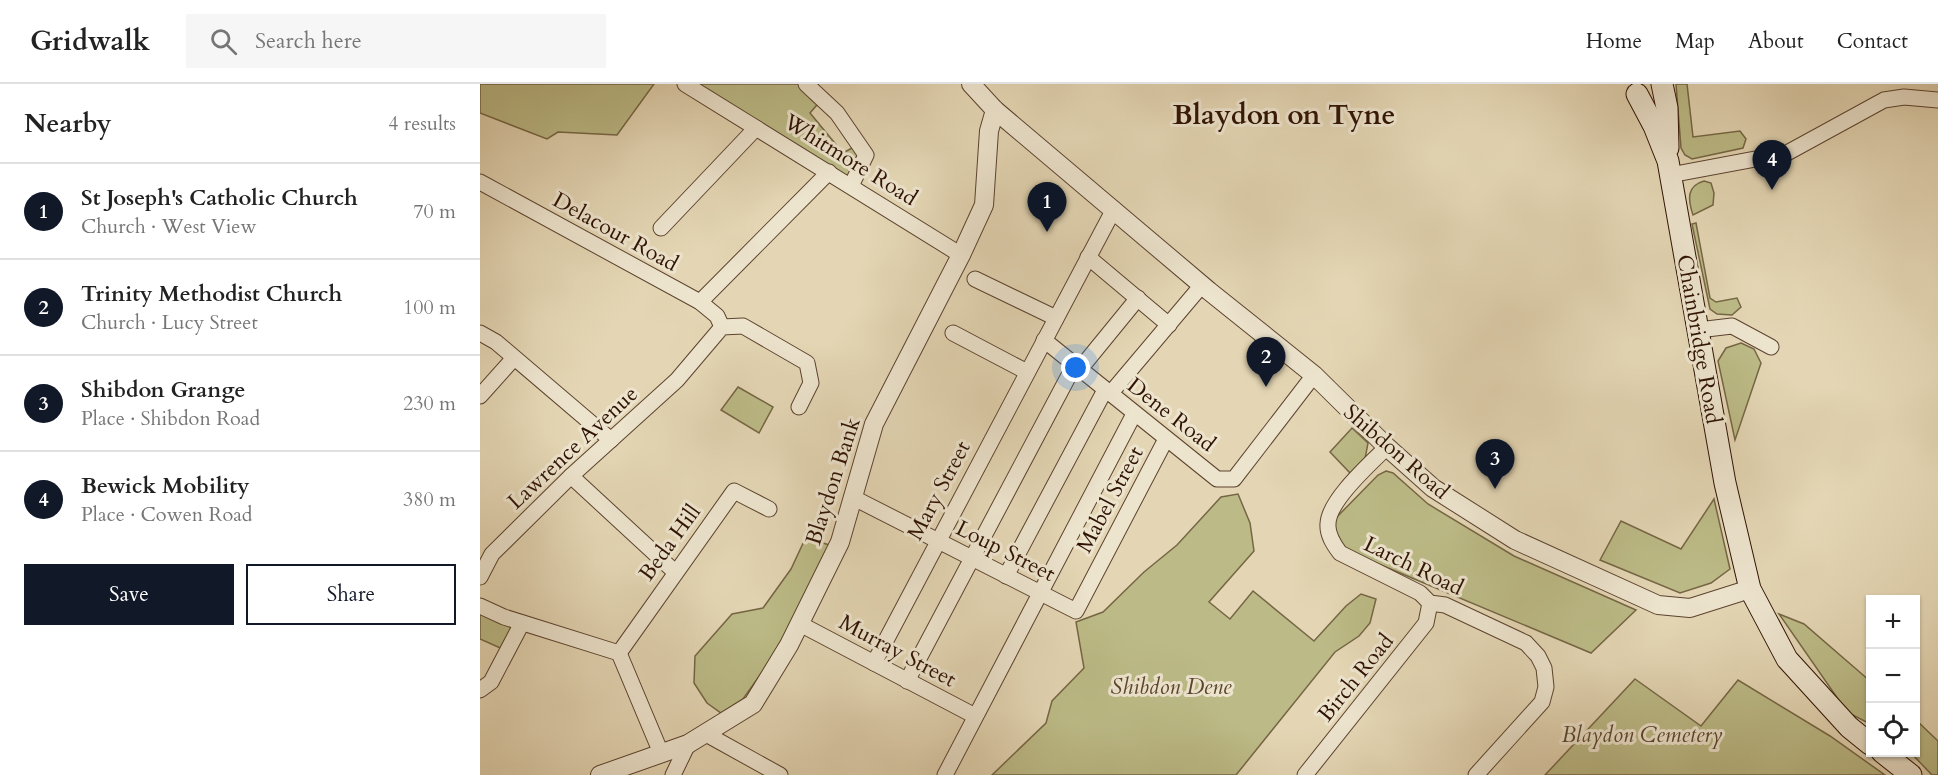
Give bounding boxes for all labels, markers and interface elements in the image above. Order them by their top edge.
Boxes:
search box [186,14,606,68]
text: Gridwalk [30,22,150,60]
icon: search [207,25,240,58]
text: Search here [255,26,362,56]
text: Home [1586,27,1642,56]
text: Map [1675,27,1715,56]
text: About [1748,27,1804,56]
text: Contact [1837,27,1908,56]
district label: Blaydon on Tyne [1173,96,1395,134]
text: Nearby [24,106,112,141]
street label: Whitmore Road [777,106,923,213]
text: 4 results [388,110,456,137]
pin: 4 [1752,141,1792,190]
pin: 1 [1028,182,1066,232]
text: St Joseph's Catholic Church [81,183,358,213]
street label: Delacour Road [547,185,684,279]
text: 1 [38,198,49,225]
text: 70 m [413,198,456,225]
text: Church · West View [81,213,256,240]
street label: Chainbridge Road [1669,252,1729,426]
text: Trinity Methodist Church [81,279,342,309]
text: 2 [38,294,49,321]
text: 100 m [403,294,456,321]
text: Church · Lucy Street [81,309,258,336]
pin: 2 [1246,338,1286,387]
your location [1061,353,1090,382]
street label: Dene Road [1121,371,1222,459]
text: Shibdon Grange [81,375,245,405]
street label: Lawrence Avenue [501,379,644,516]
text: 3 [38,390,49,417]
text: 230 m [403,390,456,417]
street label: Shibdon Road [1337,397,1456,506]
text: Place · Shibdon Road [81,405,260,432]
street label: Blaydon Bank [798,413,868,549]
street label: Mary Street [900,435,978,546]
pin: 3 [1476,440,1514,489]
street label: Mabel Street [1069,441,1150,558]
text: Bewick Mobility [81,471,250,501]
text: 4 [38,486,49,513]
text: 380 m [403,486,456,513]
street label: Beda Hill [632,498,708,587]
text: Place · Cowen Road [81,501,253,528]
street label: Loup Street [951,513,1060,589]
street label: Larch Road [1359,529,1469,603]
button: Save [24,564,234,625]
button: Share [246,564,456,625]
map controls [1866,595,1920,757]
button: + [1866,595,1920,649]
street label: Murray Street [834,607,961,694]
street label: Birch Road [1311,627,1401,728]
button: − [1866,649,1920,703]
park label: Shibdon Dene [1110,672,1232,702]
button: locate [1866,703,1920,757]
park label: Blaydon Cemetery [1562,720,1723,750]

